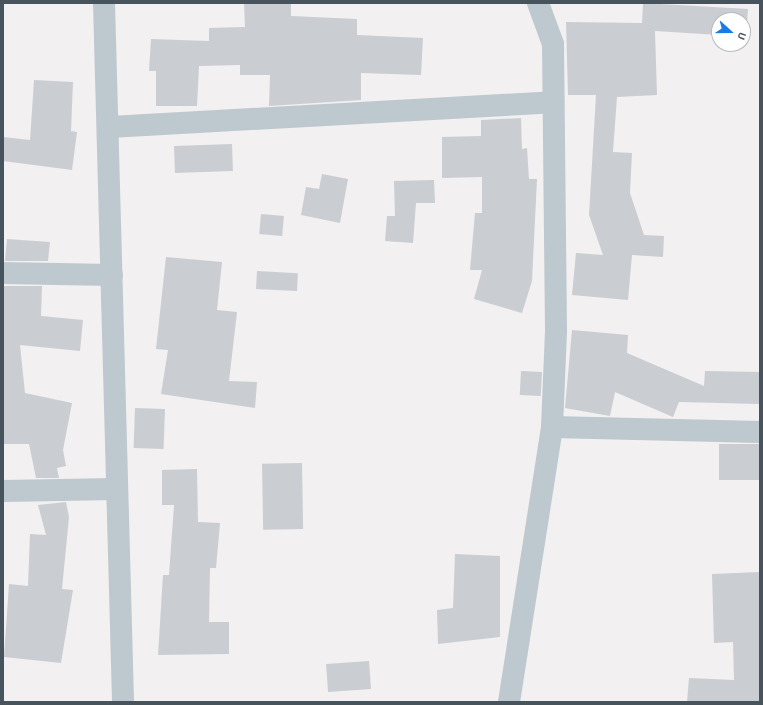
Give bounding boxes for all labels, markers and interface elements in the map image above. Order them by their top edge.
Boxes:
north arrow [711,12,751,52]
text: U [735,31,748,41]

